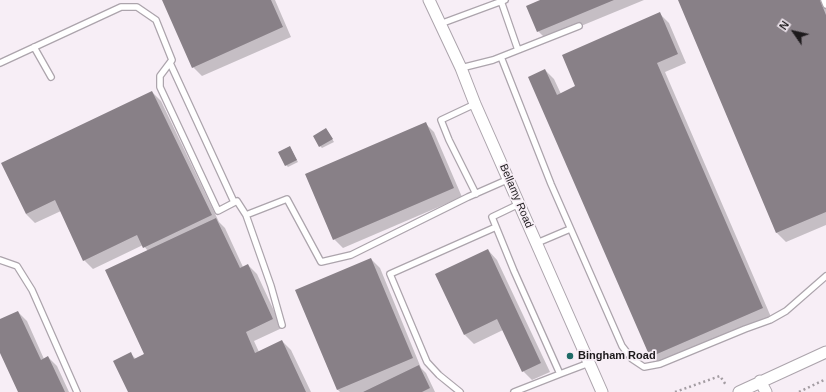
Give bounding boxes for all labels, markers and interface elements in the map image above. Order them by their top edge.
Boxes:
north arrow [774,12,814,52]
text: N [777,19,791,32]
street label: Bellamy Road [497,162,535,230]
place label: Bingham Road [578,349,656,363]
marker: Bingham Road [565,351,575,361]

